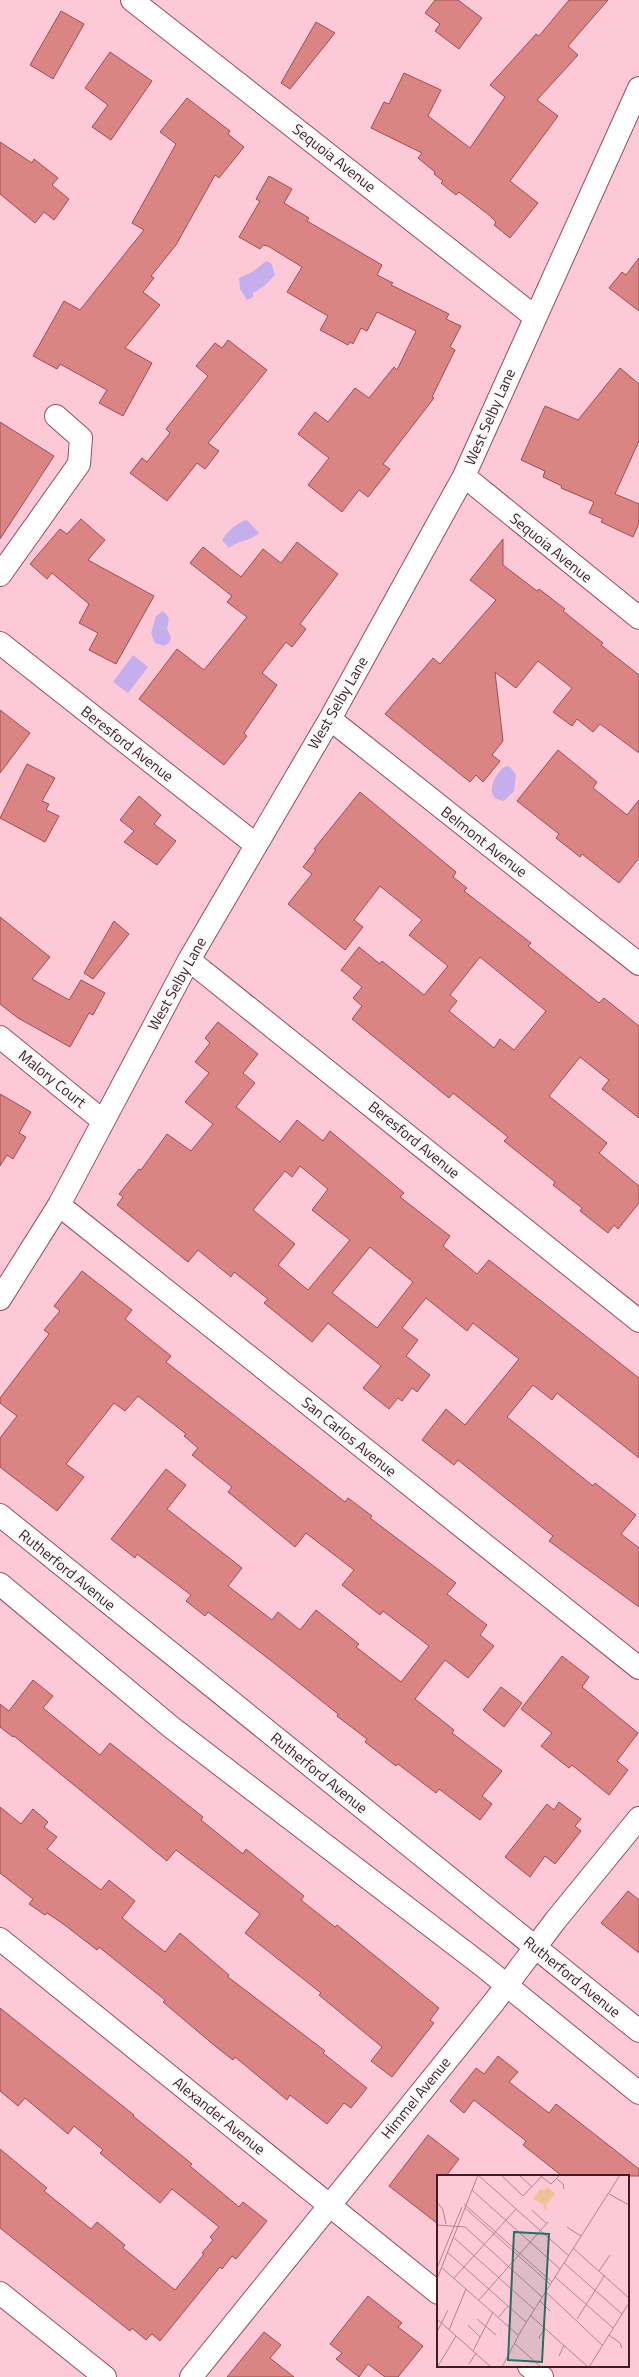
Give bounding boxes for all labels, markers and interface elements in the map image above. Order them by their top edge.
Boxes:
street label: Sequoia Avenue [288,118,381,198]
street label: West Selby Lane [458,365,521,469]
street label: Sequoia Avenue [505,507,598,588]
street label: West Selby Lane [302,652,374,753]
street label: Beresford Avenue [76,700,179,787]
street label: Belmont Avenue [436,800,532,883]
street label: West Selby Lane [141,933,212,1035]
street label: Malory Court [13,1044,92,1114]
street label: Beresford Avenue [363,1095,465,1184]
street label: San Carlos Avenue [297,1391,402,1482]
street label: Rutherford Avenue [14,1523,121,1616]
street label: Rutherford Avenue [266,1726,373,1819]
street label: Rutherford Avenue [519,1930,626,2023]
street label: Himmel Avenue [375,2052,456,2144]
street label: Alexander Avenue [168,2071,271,2160]
inset map [437,2175,629,2367]

